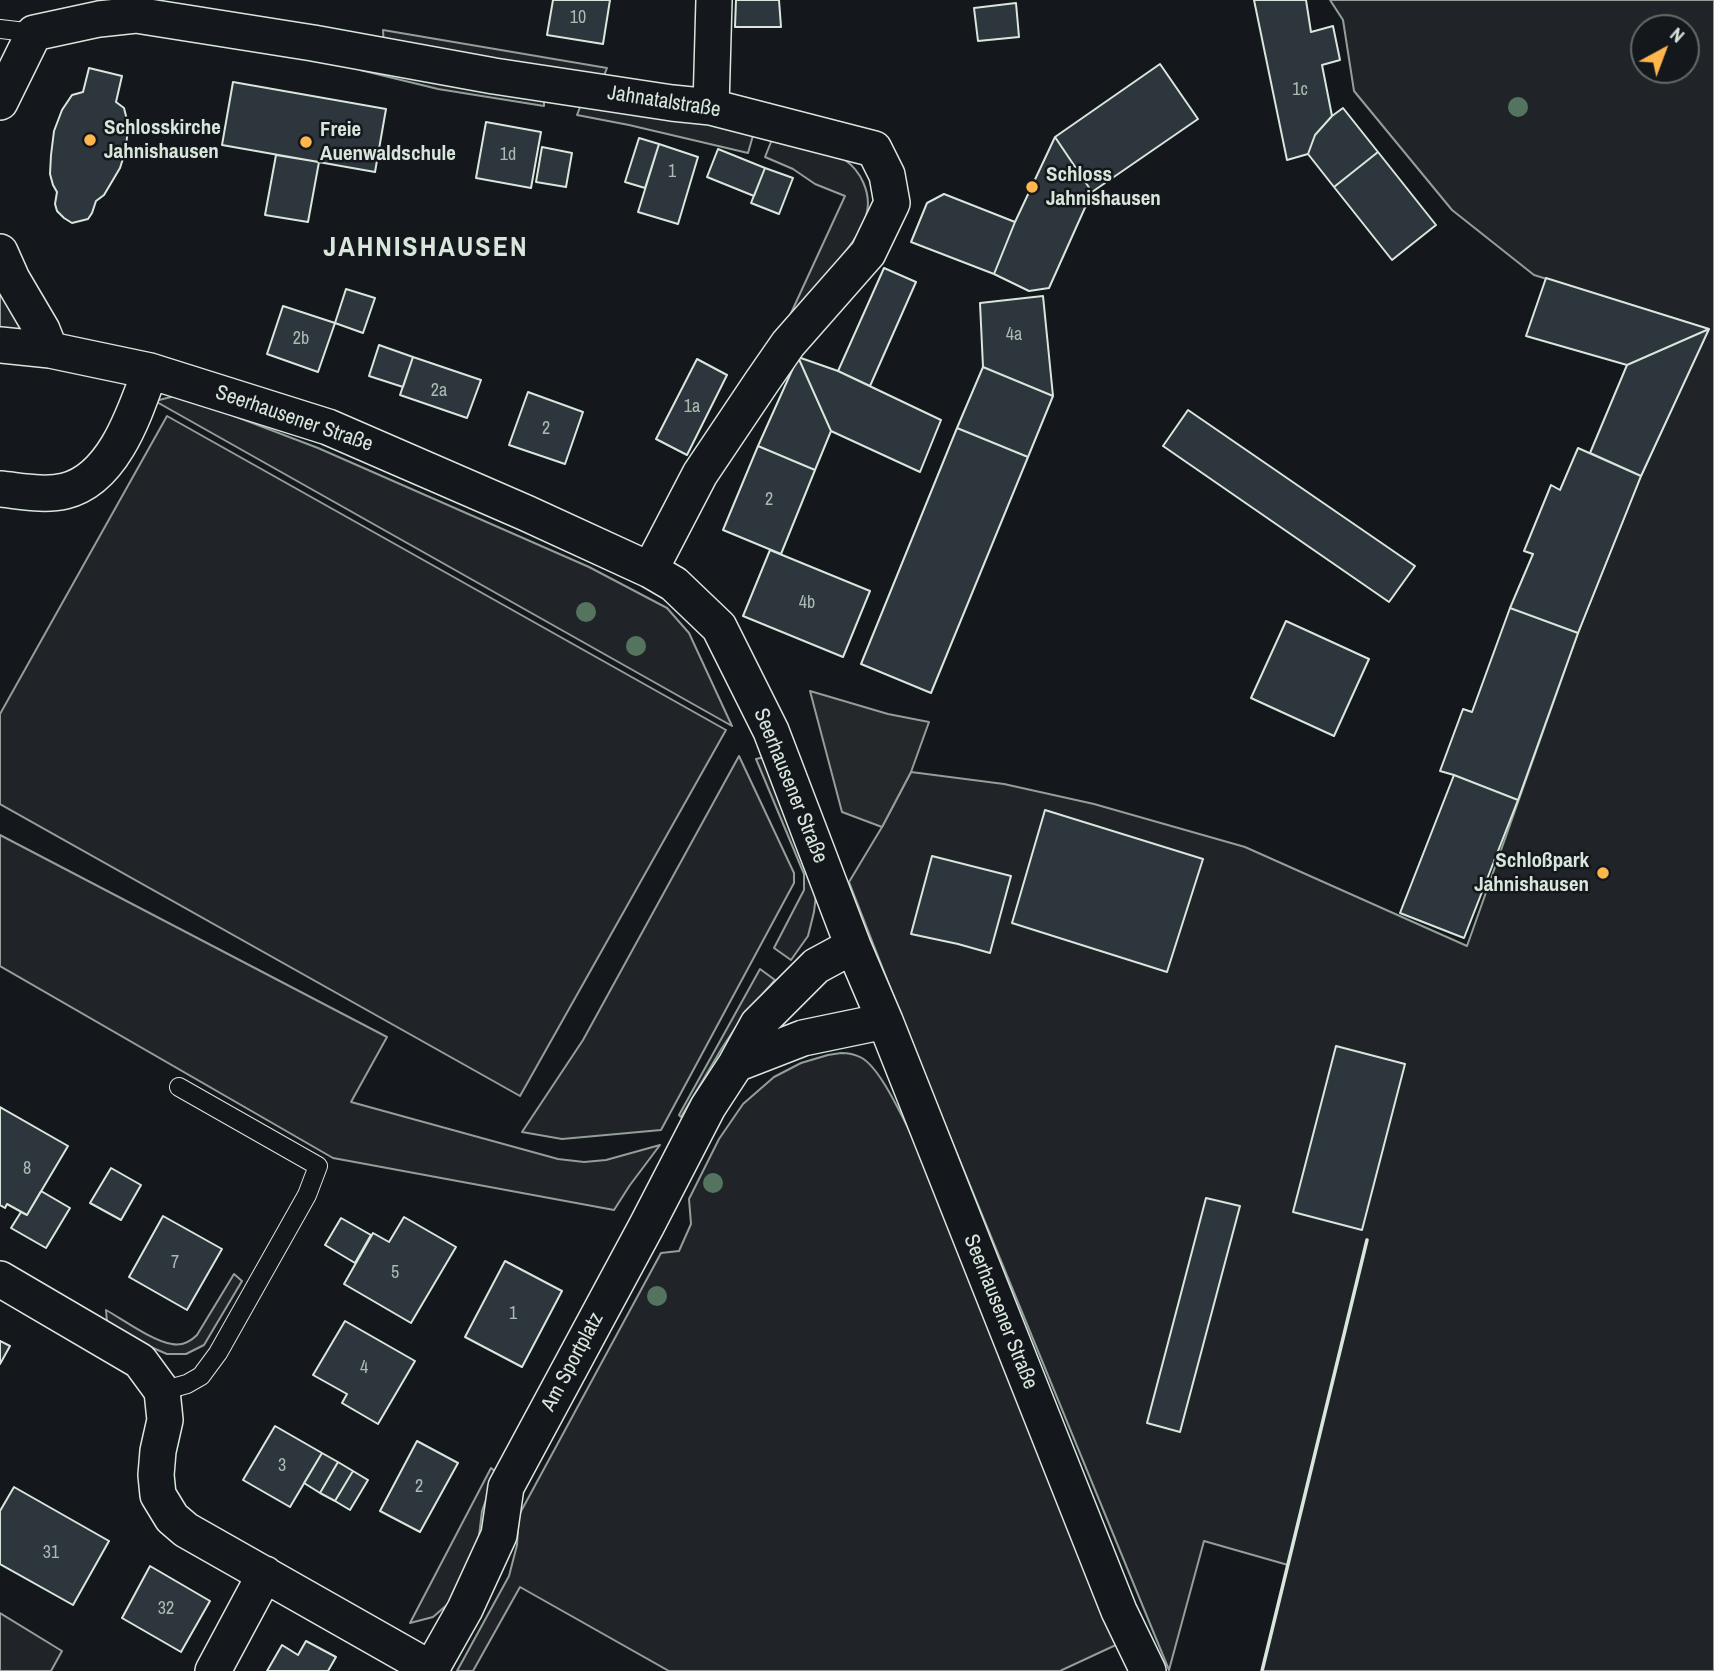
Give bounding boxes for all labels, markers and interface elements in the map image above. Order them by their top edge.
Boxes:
house number: 10 [570,7,586,29]
north arrow [1630,14,1700,84]
text: N [1665,21,1690,48]
house number: 1c [1292,79,1308,101]
street label: Jahnatalstraße [606,81,722,123]
place label: Schlosskirche Jahnishausen [104,115,221,165]
place label: Freie Auenwaldschule [320,117,456,167]
marker: Schlosskirche Jahnishausen [82,132,98,148]
marker: Freie Auenwaldschule [298,134,314,150]
house number: 1d [500,144,516,166]
house number: 1 [668,161,676,183]
place label: Schloss Jahnishausen [1046,162,1161,212]
marker: Schloss Jahnishausen [1024,179,1040,195]
district label: JAHNISHAUSEN [325,231,527,265]
house number: 4a [1006,324,1022,346]
house number: 2b [293,328,309,350]
street label: Seerhausener Straße [212,380,376,458]
house number: 2a [431,380,447,402]
house number: 1a [684,396,700,418]
house number: 2 [542,418,550,440]
house number: 2 [765,489,773,511]
house number: 4b [799,592,815,614]
street label: Seerhausener Straße [747,705,833,867]
place label: Schloßpark Jahnishausen [1474,848,1589,898]
marker: Schloßpark Jahnishausen [1595,865,1611,881]
house number: 8 [23,1158,31,1180]
street label: Seerhausener Straße [957,1231,1043,1393]
house number: 7 [171,1252,179,1274]
house number: 5 [391,1262,399,1284]
house number: 1 [509,1303,517,1325]
street label: Am Sportplatz [536,1308,610,1416]
house number: 4 [360,1357,368,1379]
house number: 3 [278,1455,286,1477]
house number: 2 [415,1476,423,1498]
house number: 31 [43,1542,59,1564]
house number: 32 [158,1598,174,1620]

